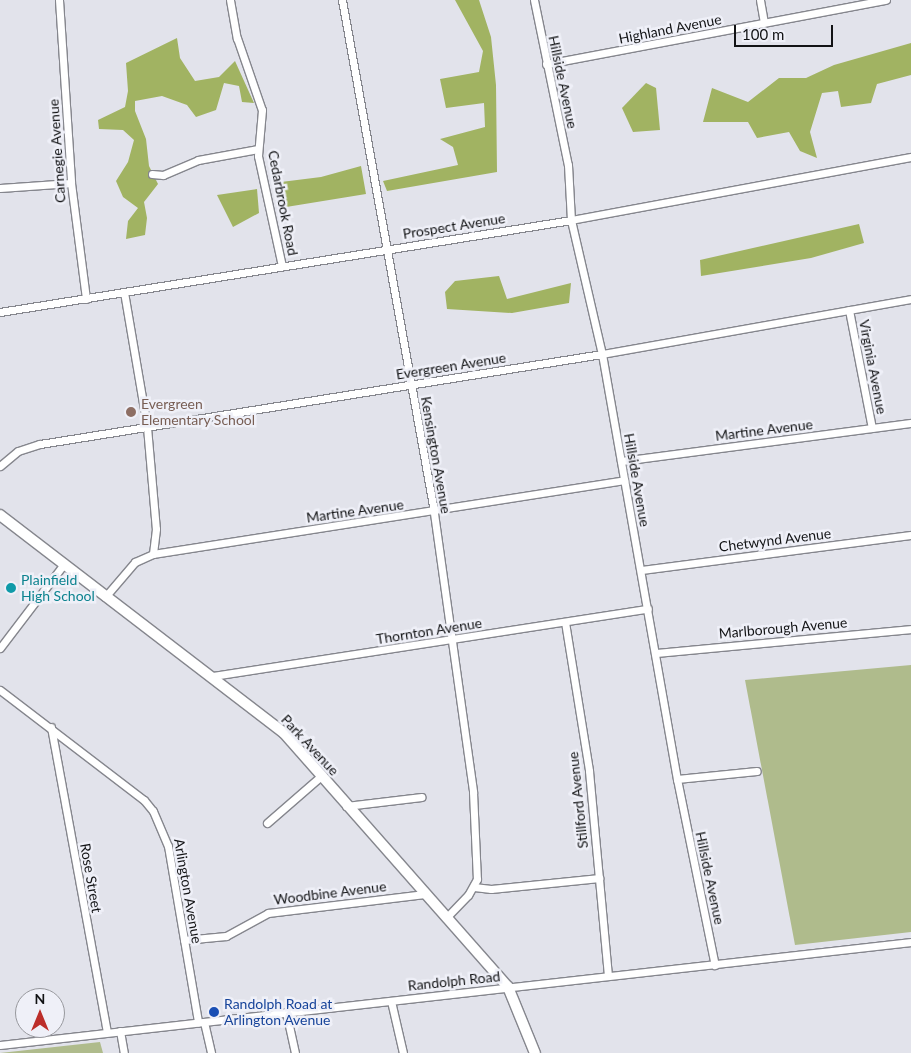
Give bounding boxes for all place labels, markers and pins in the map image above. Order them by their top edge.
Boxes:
place label: Evergreen Elementary School [141,396,255,428]
marker: Evergreen Elementary School [125,406,137,418]
place label: Plainfield High School [21,572,95,604]
marker: Plainfield High School [5,582,17,594]
place label: Randolph Road at Arlington Avenue [224,996,332,1028]
marker: Randolph Road at Arlington Avenue [208,1006,220,1018]

